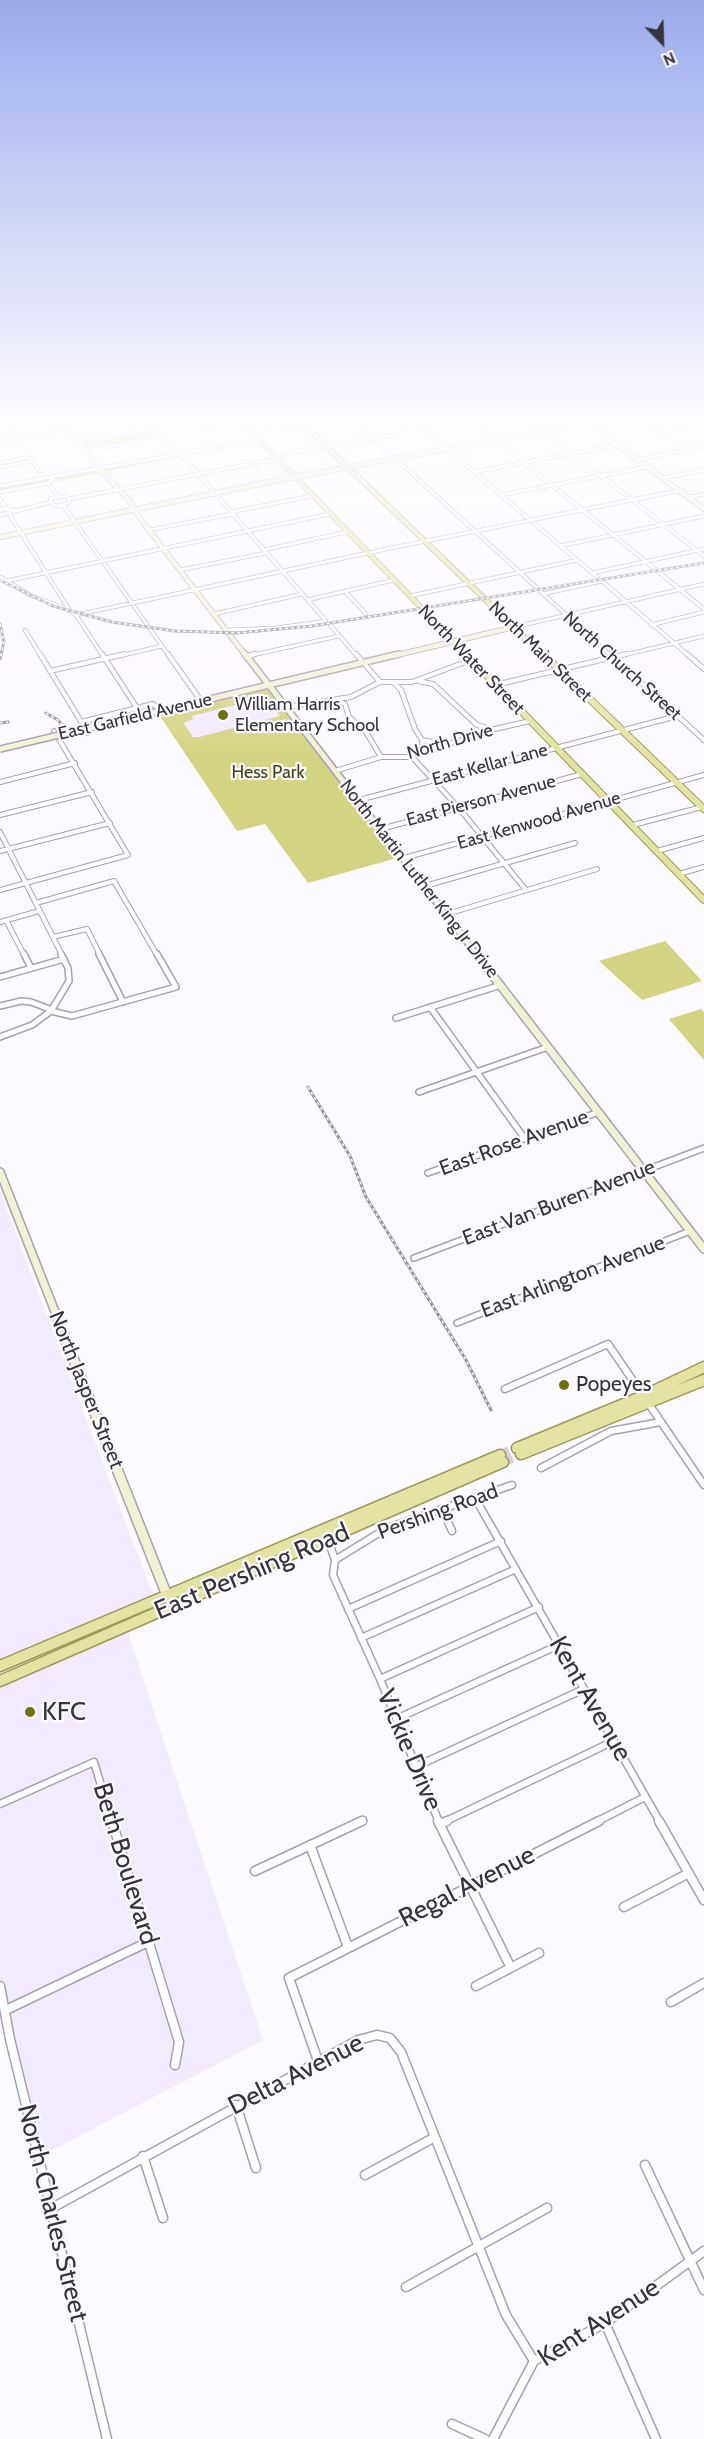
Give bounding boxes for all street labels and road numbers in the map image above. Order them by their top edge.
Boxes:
street label: North Main Street [484,597,596,707]
street label: North Water Street [413,601,529,719]
street label: North Church Street [558,607,686,725]
street label: East Garfield Avenue [56,689,214,745]
street label: North Drive [405,719,495,765]
street label: East Kellar Lane [430,739,550,791]
street label: East Pierson Avenue [404,771,558,831]
street label: North Martin Luther King Jr Drive [335,775,503,983]
street label: East Kenwood Avenue [455,787,623,855]
street label: East Rose Avenue [436,1104,592,1182]
street label: East Van Buren Avenue [459,1155,659,1251]
street label: East Arlington Avenue [477,1230,669,1324]
street label: North Jasper Street [43,1308,129,1472]
street label: Pershing Road [374,1479,502,1545]
street label: East Pershing Road [150,1517,354,1627]
street label: Kent Avenue [542,1631,638,1767]
street label: Vickie Drive [369,1685,449,1815]
street label: Beth Boulevard [86,1779,164,1949]
street label: Regal Avenue [394,1839,540,1935]
street label: Delta Avenue [223,2028,369,2122]
street label: North Charles Street [10,2101,94,2325]
street label: Kent Avenue [532,2272,666,2374]

